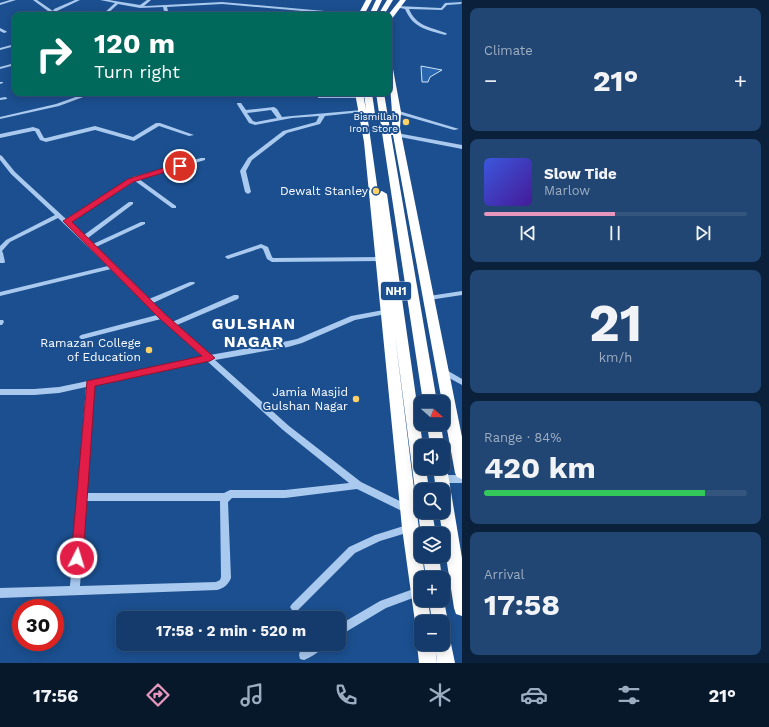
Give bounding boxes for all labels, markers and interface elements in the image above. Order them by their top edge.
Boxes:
text: 120 m [94,27,175,60]
icon: right [28,28,80,80]
text: Climate [484,43,533,58]
text: Turn right [94,61,180,82]
text: 21° [593,63,638,98]
text: − [484,68,497,93]
text: + [734,68,747,93]
place label: Bismillah Iron Store [349,111,398,134]
marker: Bismillah Iron Store [401,117,411,127]
pin [163,149,197,183]
icon: arrive [169,155,191,177]
text: Slow Tide [544,165,617,183]
text: Marlow [544,183,590,198]
place label: Dewalt Stanley [280,184,369,198]
marker: Dewalt Stanley [371,186,381,196]
icon: previous [517,222,539,244]
icon: pause [604,222,626,244]
icon: next [692,222,714,244]
road number: NH1 [381,282,411,300]
text: 21 [589,293,642,354]
district label: GULSHAN NAGAR [212,314,296,351]
place label: Ramazan College of Education [40,336,141,364]
marker: Ramazan College of Education [144,345,154,355]
text: km/h [599,350,632,365]
place label: Jamia Masjid Gulshan Nagar [263,385,348,413]
marker: Jamia Masjid Gulshan Nagar [351,394,361,404]
north arrow [414,395,450,431]
map controls [414,395,450,651]
text: Range · 84% [484,430,561,445]
button: sound [414,439,450,475]
text: 420 km [484,450,596,485]
button: search [414,483,450,519]
button: layers [414,527,450,563]
position arrow [56,537,98,579]
text: Arrival [484,567,525,582]
button: + [414,571,450,607]
text: 17:58 [484,587,560,622]
speed limit sign: 30 [12,599,64,651]
button: − [414,615,450,651]
text: 17:58 · 2 min · 520 m [156,622,306,640]
icon: directions [144,681,172,709]
icon: music [238,681,266,709]
icon: phone [332,681,360,709]
icon: climate [426,681,454,709]
icon: car [520,681,548,709]
icon: filters [615,681,643,709]
text: 17:56 [33,685,78,706]
text: 21° [709,685,736,706]

